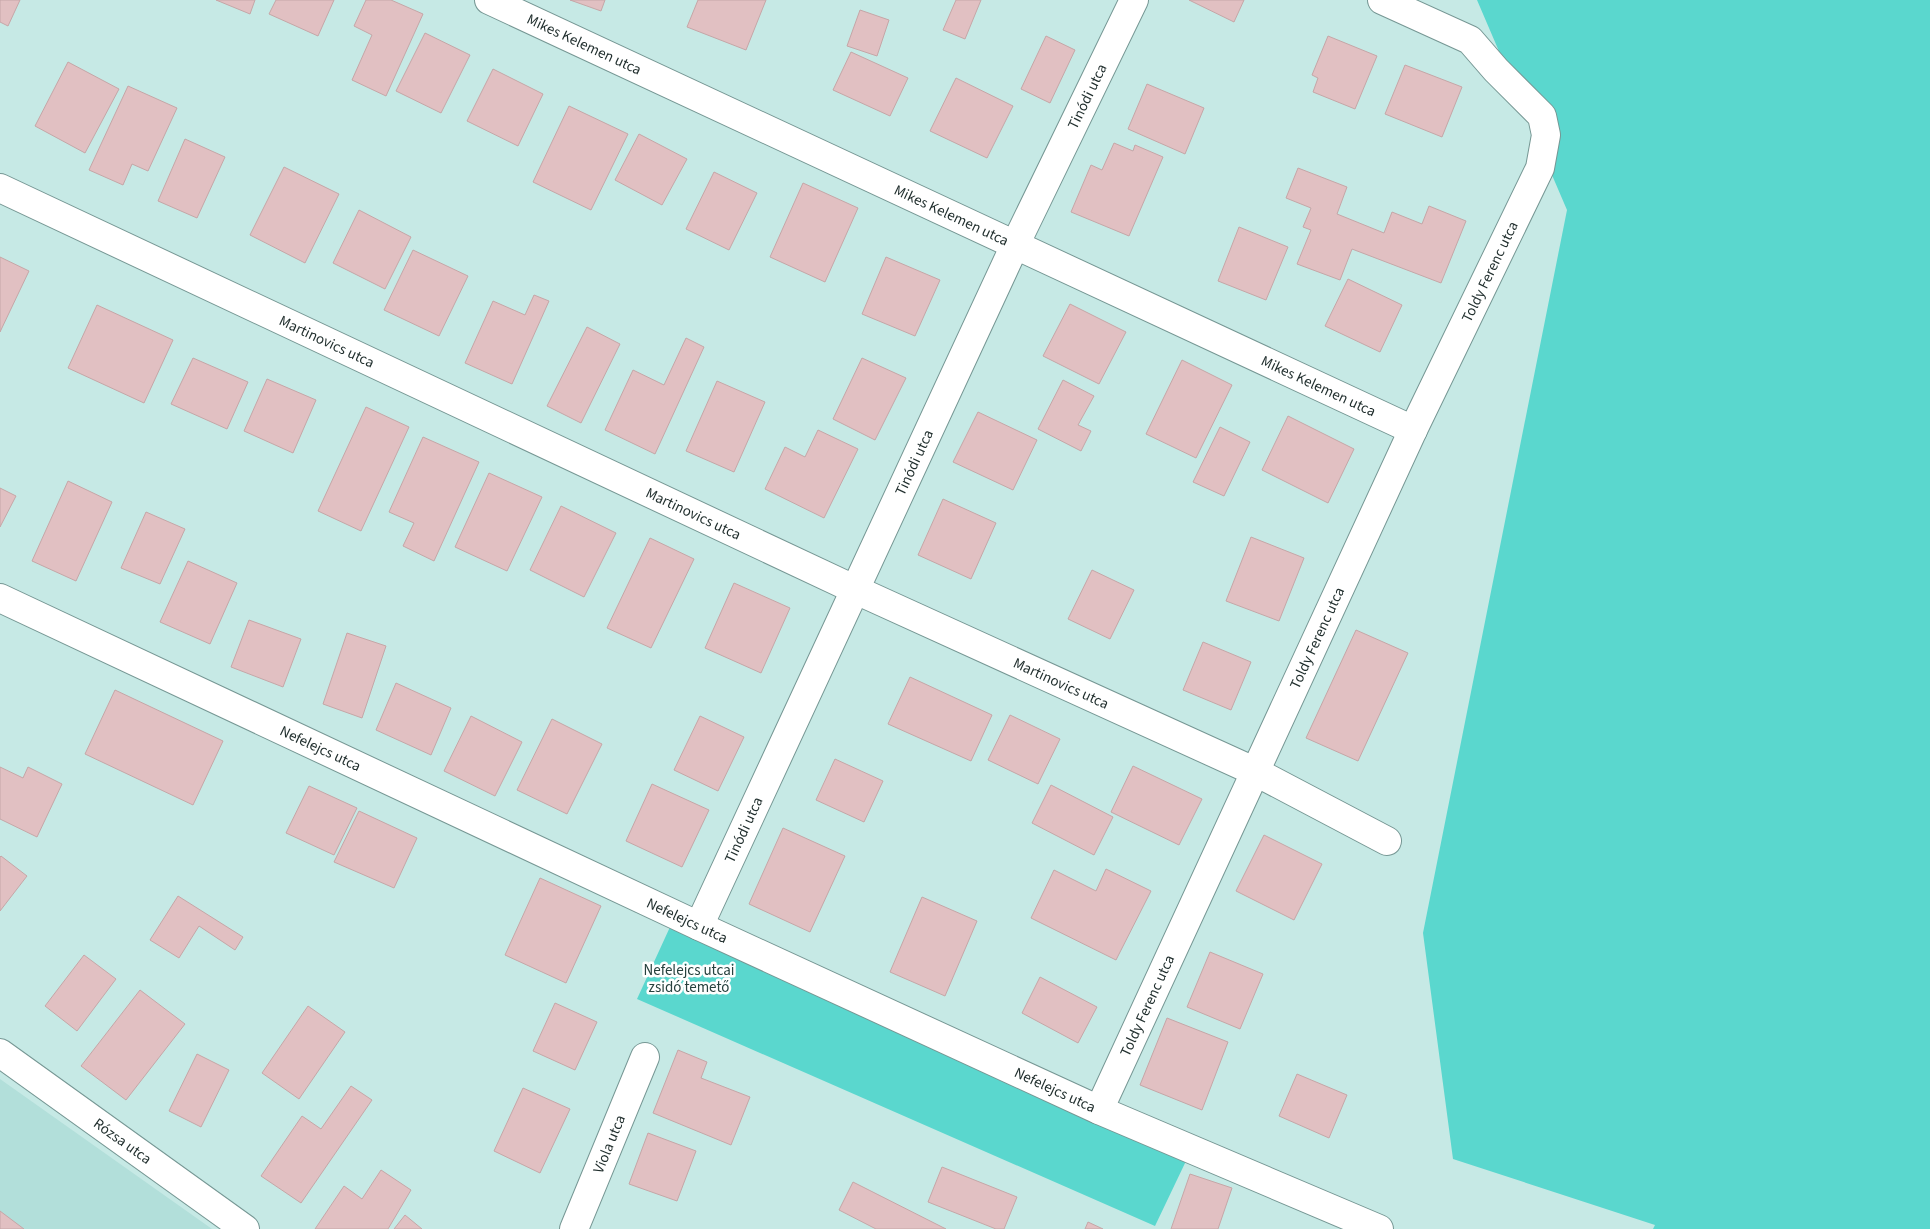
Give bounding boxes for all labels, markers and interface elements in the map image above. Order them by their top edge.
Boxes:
street label: Mikes Kelemen utca [523,9,645,80]
street label: Tinódi utca [1062,60,1112,133]
street label: Mikes Kelemen utca [891,179,1012,251]
street label: Toldy Ferenc utca [1456,218,1523,326]
street label: Martinovics utca [276,310,378,373]
street label: Mikes Kelemen utca [1258,350,1379,422]
street label: Tinódi utca [890,426,938,499]
street label: Martinovics utca [642,482,744,545]
street label: Toldy Ferenc utca [1284,584,1350,692]
street label: Martinovics utca [1010,652,1112,714]
street label: Nefelejcs utca [276,720,364,776]
street label: Tinódi utca [719,793,768,866]
street label: Nefelejcs utca [643,892,731,948]
street label: Toldy Ferenc utca [1115,951,1180,1060]
park label: Nefelejcs utcai zsidó temető [644,960,734,998]
street label: Nefelejcs utca [1011,1062,1099,1118]
street label: Viola utca [588,1112,631,1176]
street label: Rózsa utca [89,1113,156,1169]

